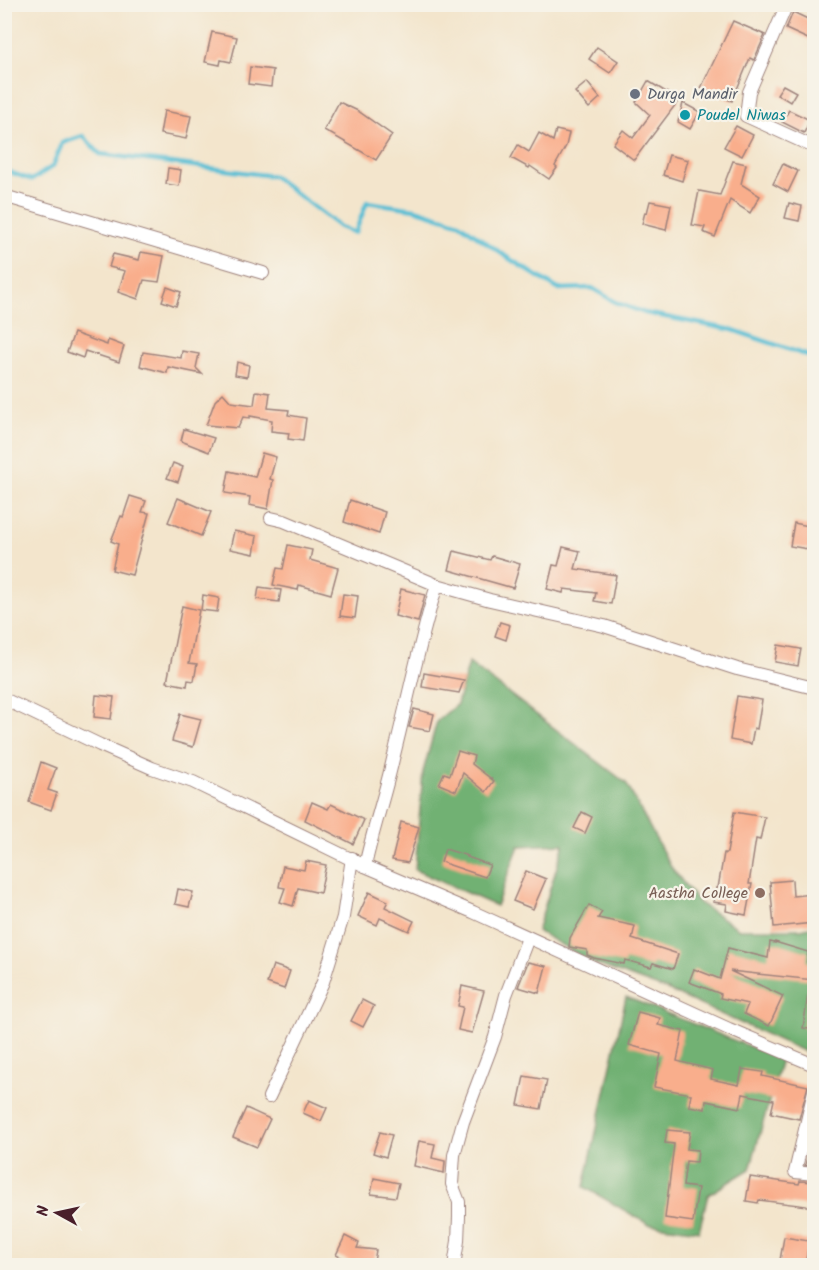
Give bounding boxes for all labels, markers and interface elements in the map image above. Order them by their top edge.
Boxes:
place label: Durga Mandir [647,82,739,107]
marker: Durga Mandir [628,87,642,101]
place label: Poudel Niwas [697,103,786,128]
marker: Poudel Niwas [678,108,692,122]
place label: Aastha College [649,881,748,906]
marker: Aastha College [753,886,767,900]
north arrow [27,1183,87,1243]
text: N [31,1204,57,1218]

